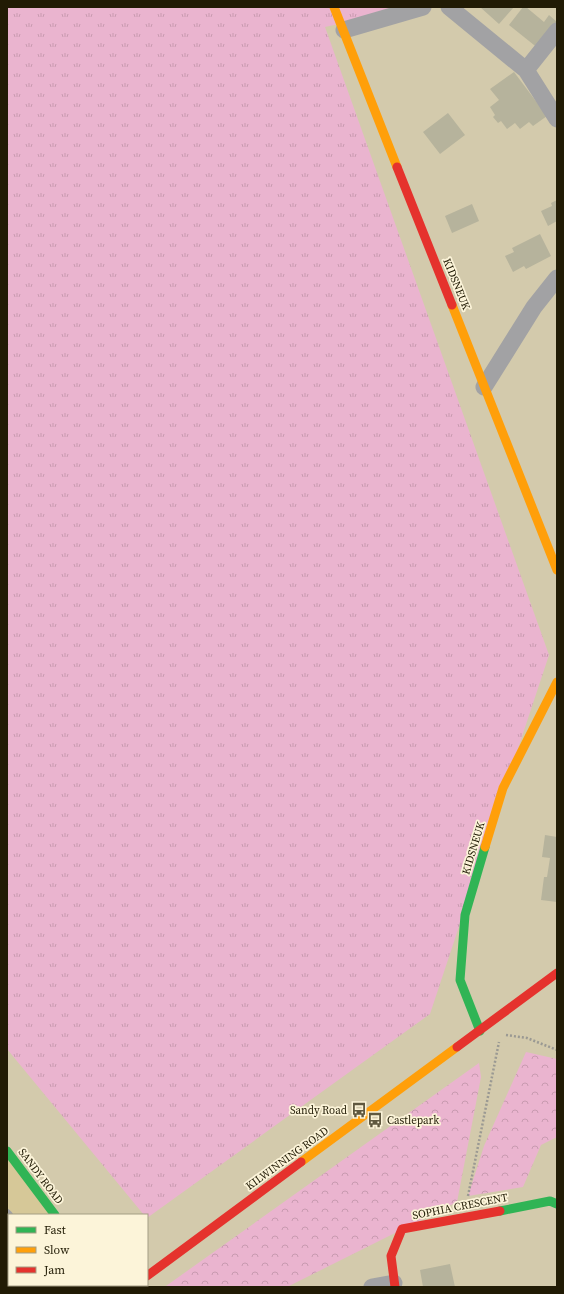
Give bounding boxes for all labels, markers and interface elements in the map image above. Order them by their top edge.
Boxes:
street label: KIDSNEUK [439,256,474,313]
street label: KIDSNEUK [458,819,489,876]
bus stop icon: Sandy Road [350,1101,368,1119]
place label: Sandy Road [290,1103,348,1118]
bus stop icon: Castlepark [366,1111,384,1129]
place label: Castlepark [387,1113,440,1128]
street label: KILWINNING ROAD [243,1123,332,1194]
street label: SANDY ROAD [15,1145,67,1207]
street label: SOPHIA CRESCENT [411,1190,509,1223]
legend [8,1214,148,1286]
text: Fast [44,1222,66,1238]
text: Slow [44,1242,70,1258]
text: Jam [43,1262,65,1278]

